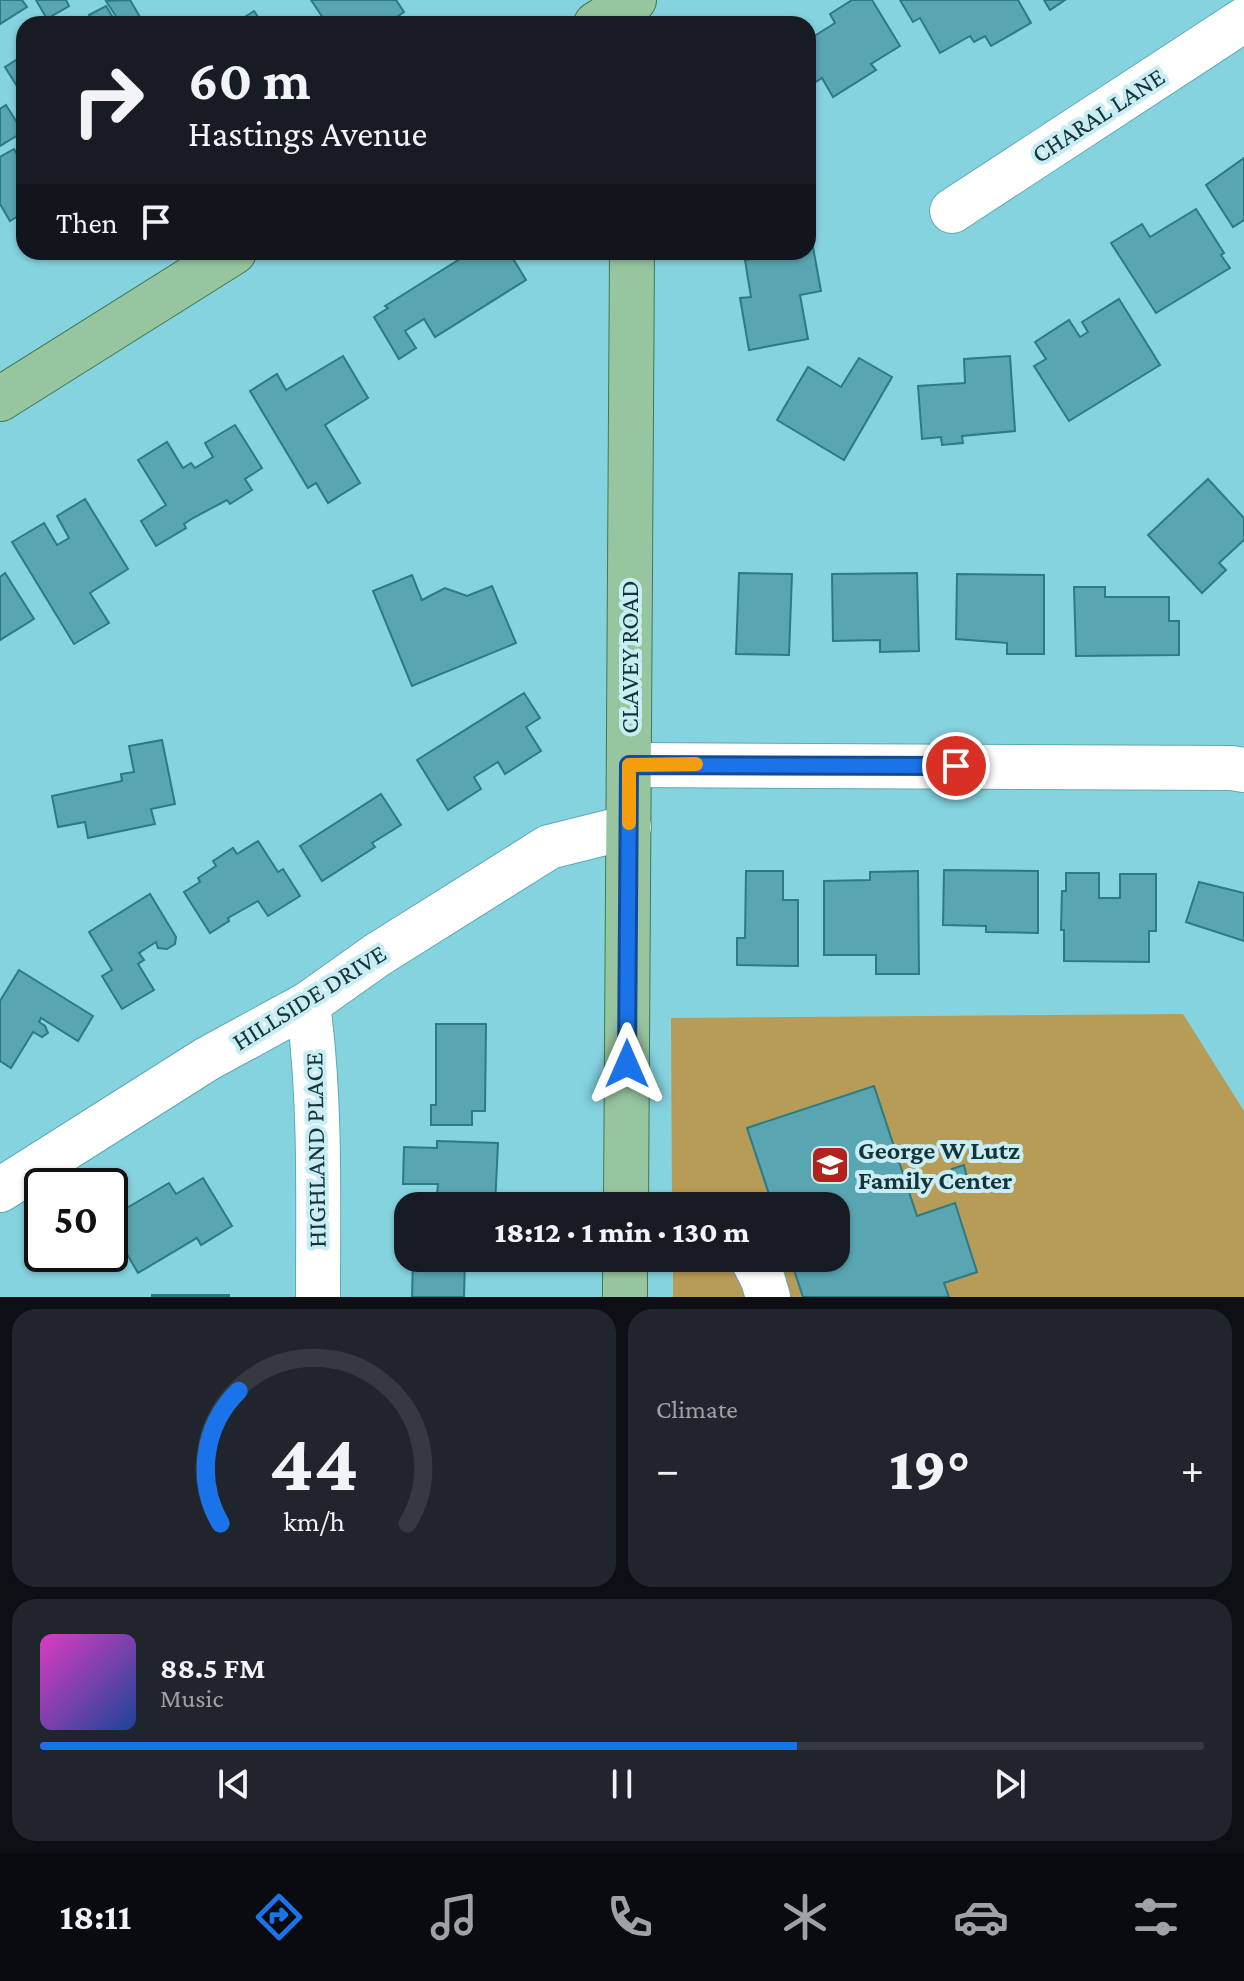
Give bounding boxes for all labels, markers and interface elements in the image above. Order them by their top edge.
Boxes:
icon: right [56,48,160,152]
text: 60 m [188,49,311,111]
street label: CHARAL LANE [1026,62,1170,169]
text: Hastings Avenue [188,114,427,154]
icon: arrive [134,200,178,244]
text: Then [56,206,118,239]
street label: CLAVEY ROAD [615,580,644,734]
pin [922,732,990,800]
icon: arrive [934,744,978,788]
street label: HILLSIDE DRIVE [227,939,391,1056]
position arrow [585,1022,669,1106]
street label: HIGHLAND PLACE [299,1052,332,1248]
place label: George W Lutz Family Center [858,1136,1020,1195]
school or university icon: George W Lutz Family Center [809,1144,851,1186]
speed limit sign: 50 [24,1168,128,1272]
text: 18:12 · 1 min · 130 m [495,1215,749,1248]
text: Climate [656,1395,738,1424]
text: 44 [269,1415,359,1508]
text: 19° [889,1435,971,1502]
text: − [656,1445,679,1493]
text: + [1181,1445,1204,1493]
text: km/h [283,1505,345,1537]
text: 88.5 FM [160,1651,265,1684]
text: Music [160,1684,223,1713]
icon: previous [212,1762,256,1806]
icon: pause [600,1762,644,1806]
icon: next [988,1762,1032,1806]
icon: directions [251,1889,307,1945]
icon: music [426,1889,482,1945]
icon: phone [602,1889,658,1945]
icon: climate [777,1889,833,1945]
icon: car [953,1889,1009,1945]
icon: filters [1128,1889,1184,1945]
text: 18:11 [60,1897,131,1937]

